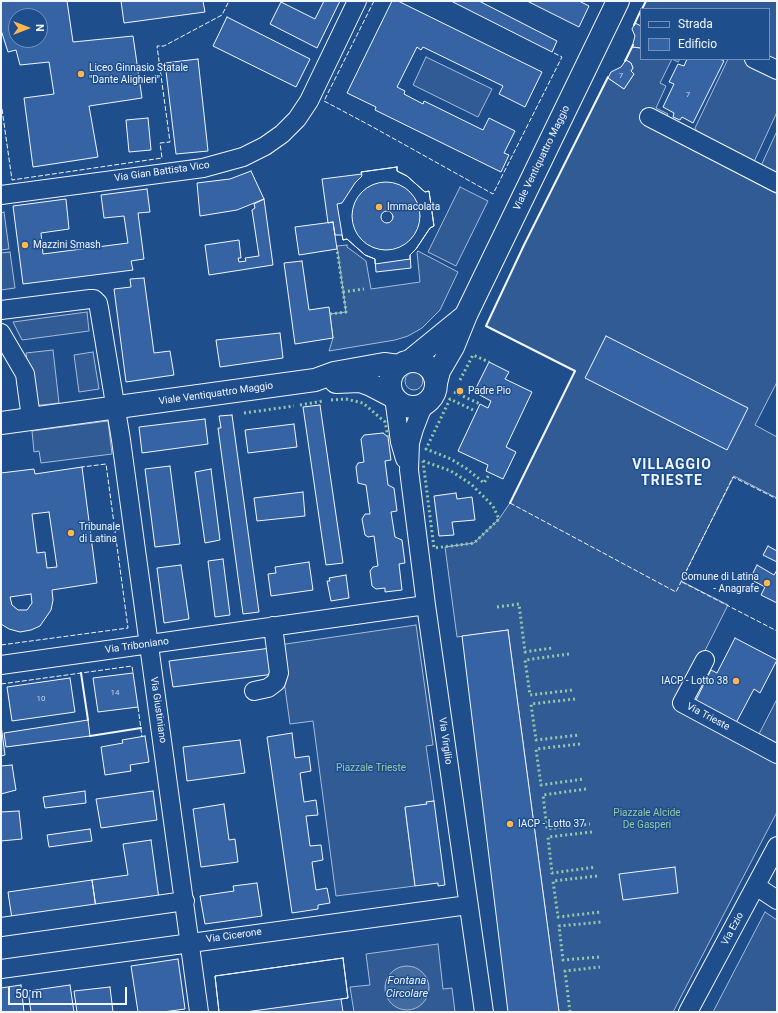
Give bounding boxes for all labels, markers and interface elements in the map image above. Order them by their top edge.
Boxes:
north arrow [8,8,48,48]
legend [640,8,770,60]
text: Strada [678,17,713,31]
text: N [33,24,46,32]
text: Edificio [678,37,717,51]
place label: Liceo Ginnasio Statale "Dante Alighieri" [89,62,188,86]
marker: Liceo Ginnasio Statale "Dante Alighieri" [76,69,86,79]
house number: 7 [619,71,623,81]
house number: 7 [686,90,690,100]
street label: Viale Ventiquattro Maggio [511,104,573,212]
street label: Via Gian Battista Vico [114,159,210,185]
place label: Immacolata [387,201,440,213]
marker: Immacolata [374,202,384,212]
place label: Mazzini Smash [33,239,101,251]
marker: Mazzini Smash [20,240,30,250]
street label: Viale Ventiquattro Maggio [158,380,274,408]
place label: Padre Pio [468,385,511,397]
marker: Padre Pio [455,386,465,396]
district label: VILLAGGIO TRIESTE [632,457,712,490]
place label: Tribunale di Latina [79,521,120,544]
marker: Tribunale di Latina [66,528,76,538]
place label: Comune di Latina - Anagrafe [681,571,759,594]
marker: Comune di Latina - Anagrafe [762,578,772,588]
street label: Via Triboniano [104,636,170,656]
place label: IACP - Lotto 38 [661,675,728,687]
street label: Via Giustiniano [147,676,169,744]
marker: IACP - Lotto 38 [731,676,741,686]
house number: 14 [111,688,119,698]
house number: 10 [37,694,45,704]
street label: Via Trieste [684,701,732,733]
street label: Via Virgilio [436,717,454,765]
park label: Piazzale Trieste [336,762,406,774]
park label: Piazzale Alcide De Gasperi [613,807,681,830]
place label: IACP - Lotto 37 [518,818,585,830]
marker: IACP - Lotto 37 [505,819,515,829]
street label: Via Ezio [719,911,747,947]
street label: Via Cicerone [205,926,263,946]
water label: Fontana Circolare [386,974,428,1000]
scale bar [10,979,129,1005]
text: 50 m [15,987,42,1001]

